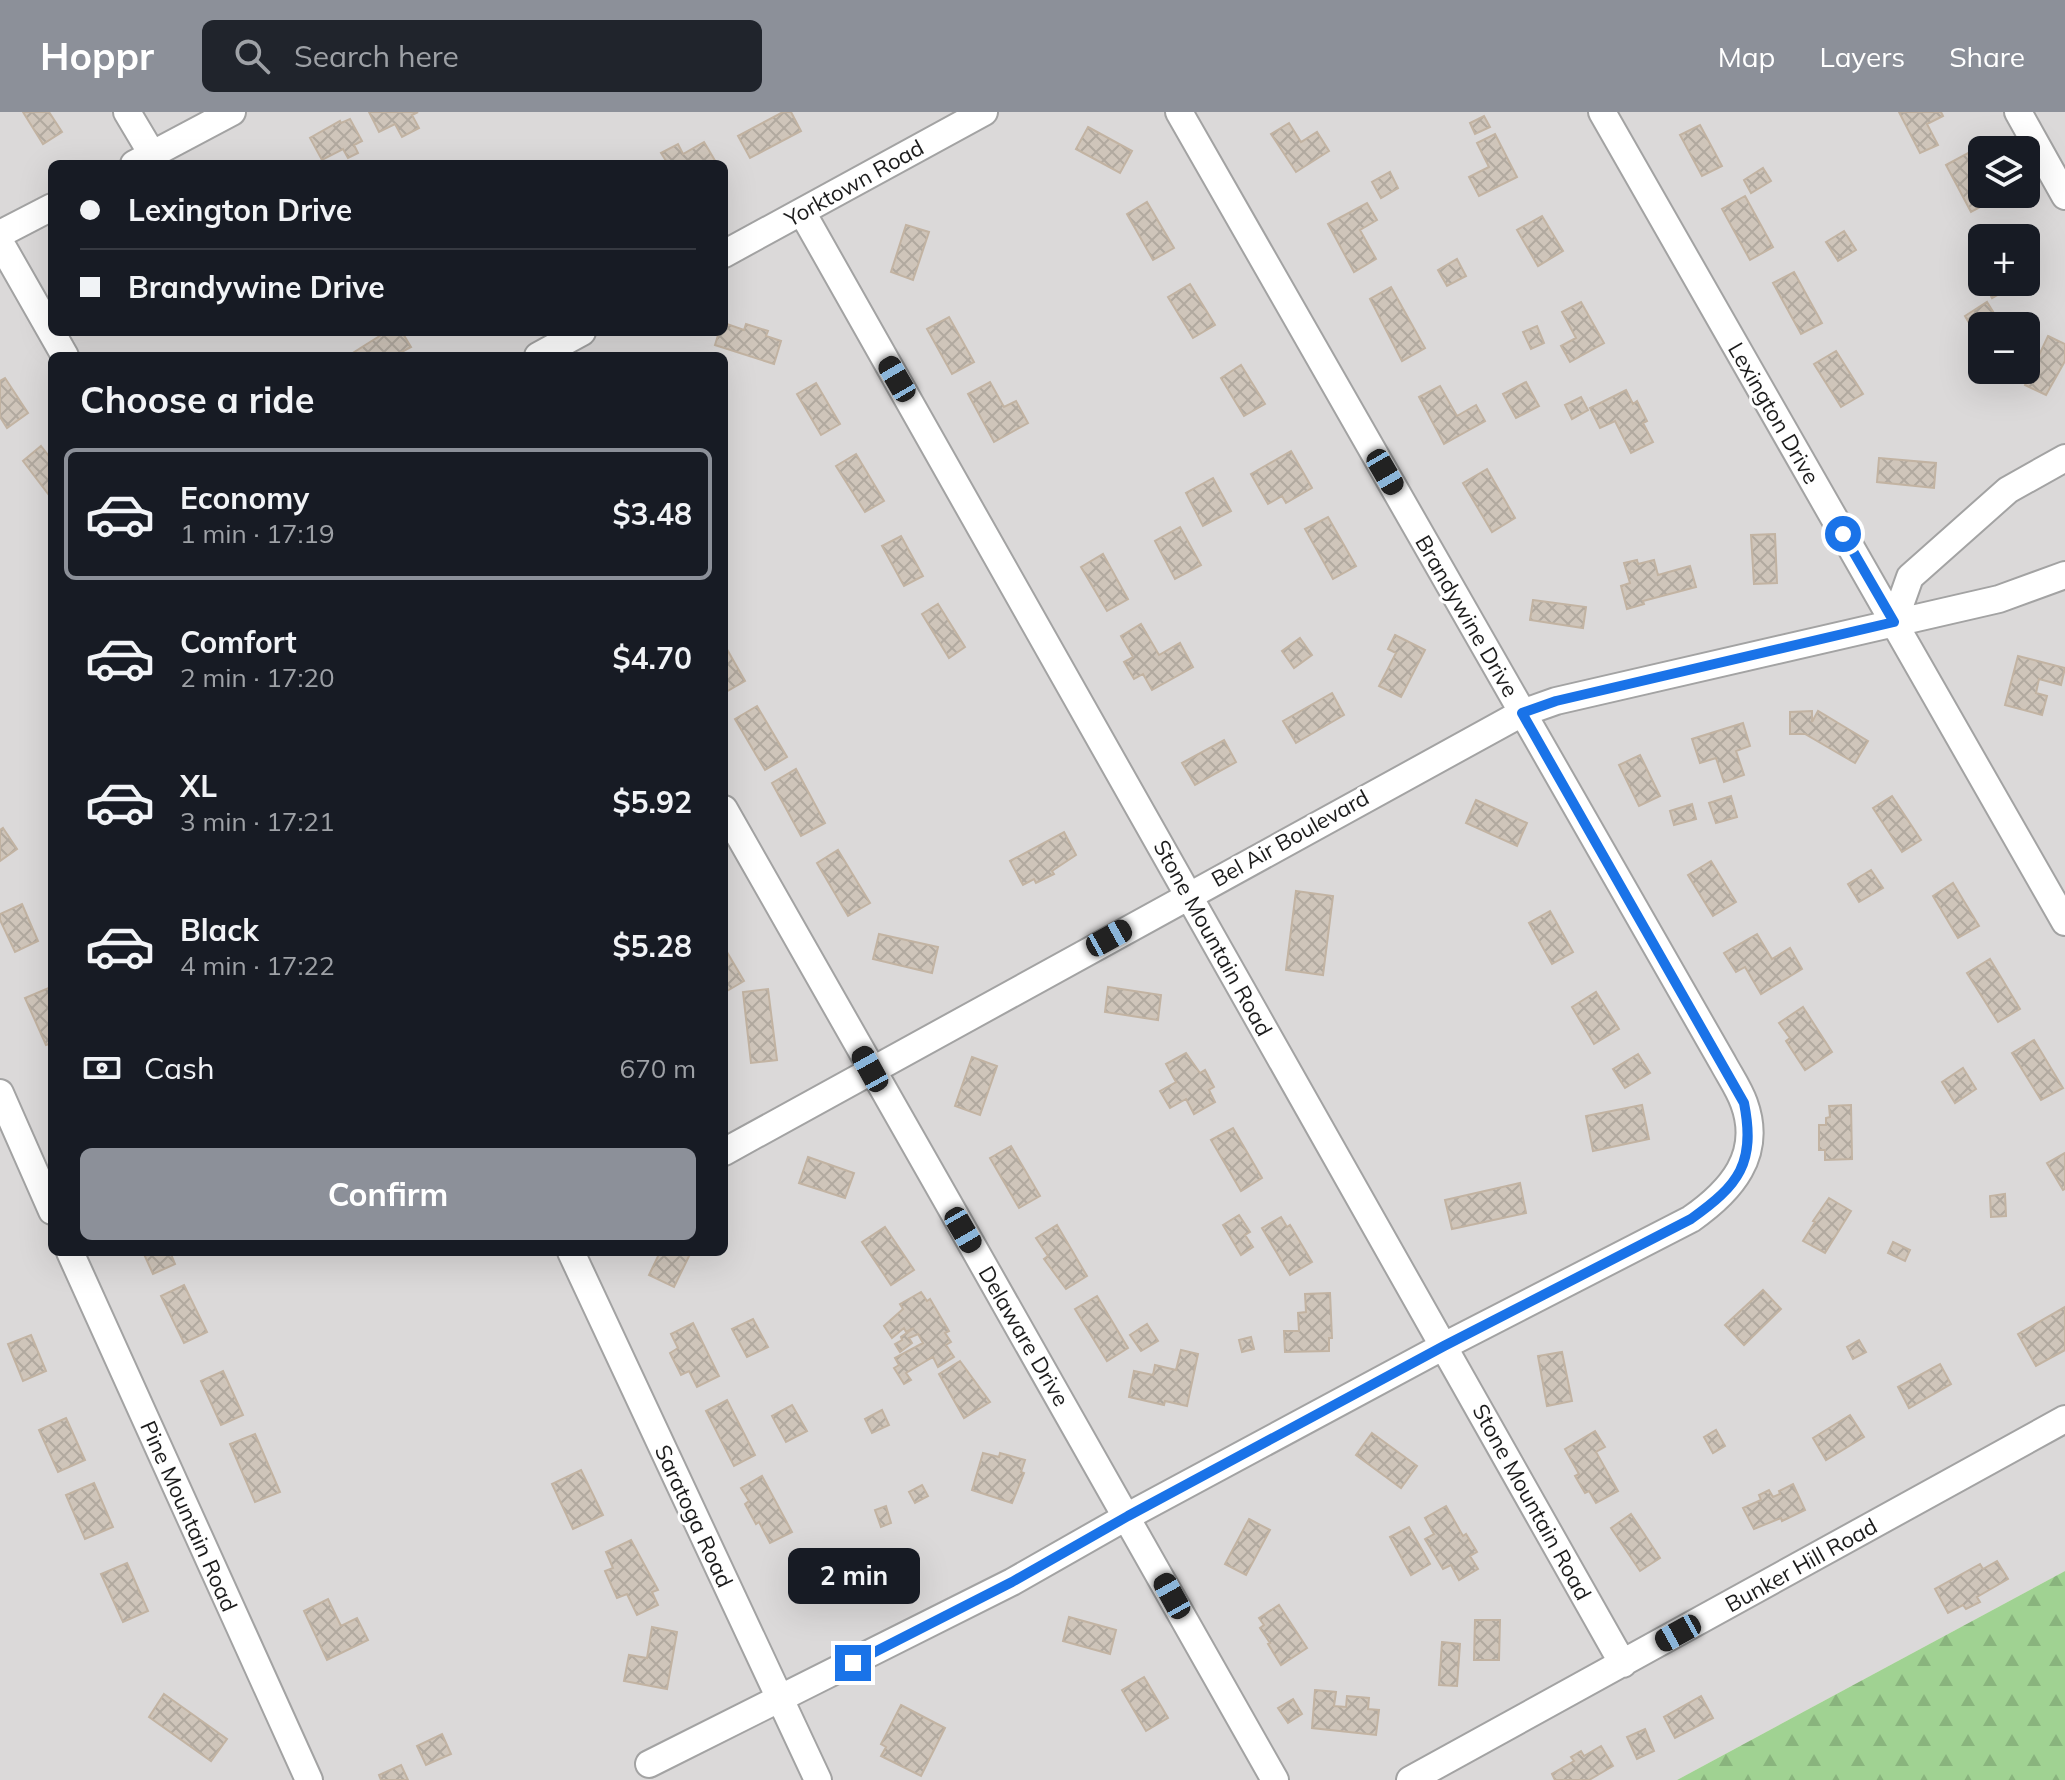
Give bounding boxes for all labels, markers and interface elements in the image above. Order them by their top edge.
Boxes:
search box [202,20,762,92]
text: Hoppr [40,32,154,80]
icon: search [230,34,274,78]
text: Search here [294,37,459,75]
text: Map [1718,39,1775,74]
text: Layers [1819,39,1905,74]
text: Share [1949,39,2025,74]
street label: Yorktown Road [779,133,929,233]
map controls [1968,136,2040,384]
button: layers [1968,136,2040,208]
text: Lexington Drive [128,191,352,229]
button: + [1968,224,2040,296]
text: Brandywine Drive [128,268,385,306]
button: − [1968,312,2040,384]
street label: Lexington Drive [1722,337,1826,489]
car [875,352,919,406]
text: Choose a ride [80,377,314,422]
car [1363,445,1407,499]
icon: car [84,478,156,550]
text: Economy [180,479,309,517]
text: $3.48 [613,495,692,533]
route start [1825,516,1861,552]
text: 1 min · 17:19 [180,517,335,550]
street label: Brandywine Drive [1409,530,1525,702]
icon: car [84,622,156,694]
text: Comfort [180,623,297,661]
text: $4.70 [613,639,692,677]
text: 2 min · 17:20 [180,661,335,694]
icon: car [84,766,156,838]
text: XL [180,767,217,805]
text: $5.92 [613,783,692,821]
street label: Bel Air Boulevard [1206,783,1374,893]
text: 3 min · 17:21 [180,805,335,838]
street label: Stone Mountain Road [1147,835,1279,1041]
icon: car [84,910,156,982]
text: Black [180,911,259,949]
car [1082,916,1136,960]
text: $5.28 [613,927,692,965]
text: 4 min · 17:22 [180,949,335,982]
car [848,1042,892,1096]
icon: cash [80,1046,124,1090]
text: Cash [144,1049,215,1087]
text: 670 m [620,1052,696,1085]
button: Confirm [80,1148,696,1240]
car [941,1203,985,1257]
street label: Delaware Drive [972,1261,1076,1411]
street label: Stone Mountain Road [1466,1399,1598,1605]
street label: Pine Mountain Road [134,1416,244,1616]
street label: Saratoga Road [649,1440,739,1592]
street label: Bunker Hill Road [1720,1512,1882,1618]
callout: 2 min [787,1547,919,1603]
text: 2 min [820,1559,888,1592]
car [1150,1569,1194,1623]
car [1651,1611,1705,1655]
route end [835,1645,871,1681]

